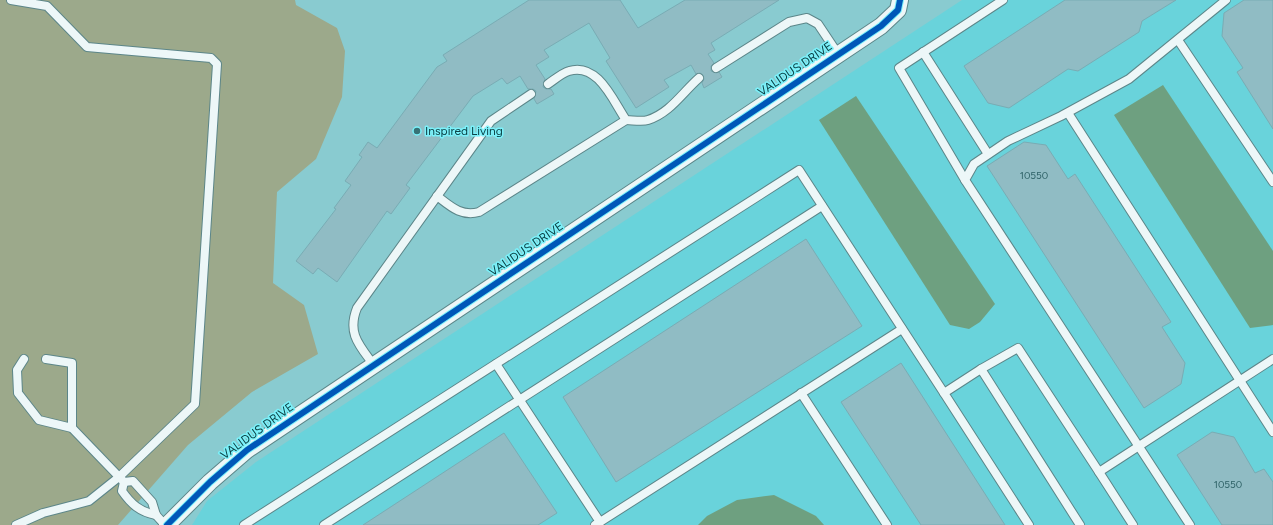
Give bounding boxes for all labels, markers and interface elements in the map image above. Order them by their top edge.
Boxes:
street label: VALIDUS DRIVE [755,39,835,99]
place label: Inspired Living [425,124,503,138]
marker: Inspired Living [412,126,422,136]
house number: 10550 [1020,169,1048,182]
street label: VALIDUS DRIVE [486,219,566,279]
street label: VALIDUS DRIVE [218,400,296,462]
house number: 10550 [1214,478,1242,491]

